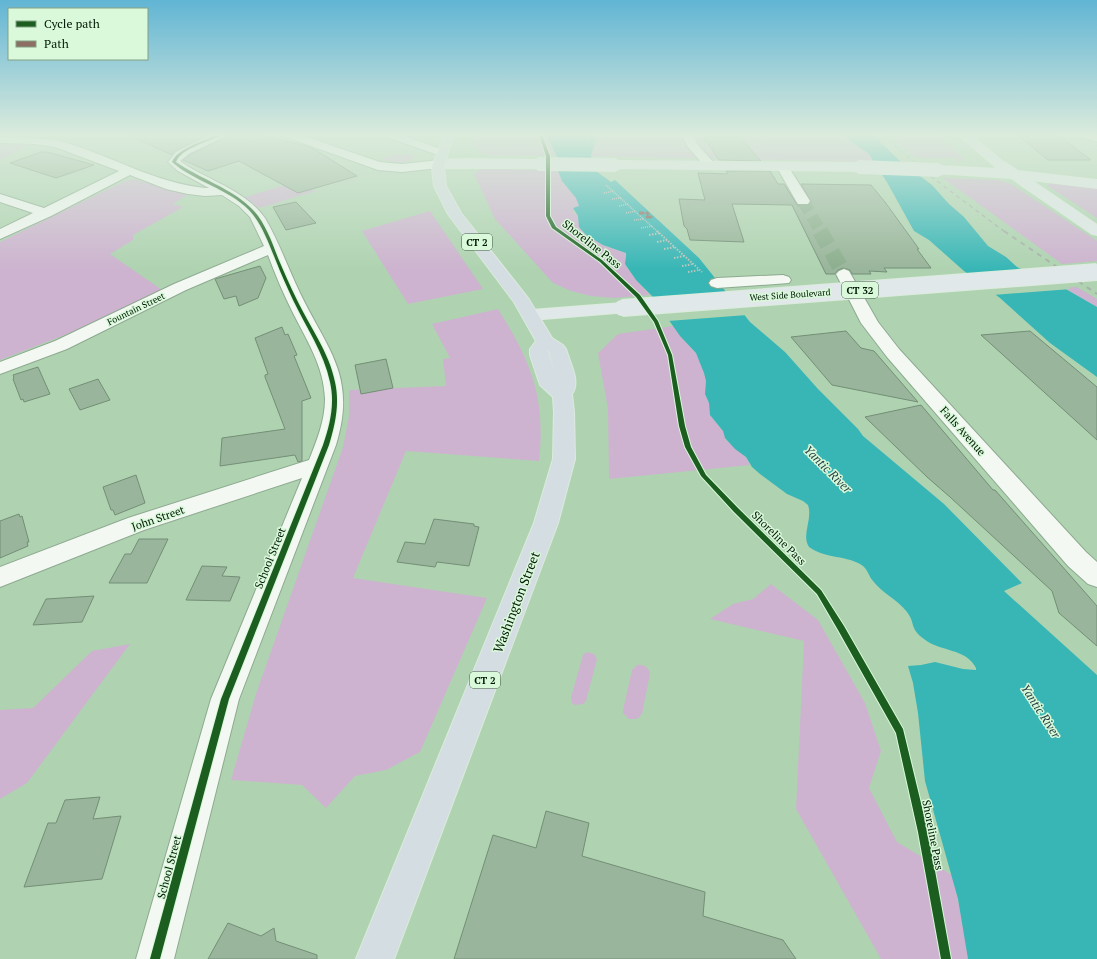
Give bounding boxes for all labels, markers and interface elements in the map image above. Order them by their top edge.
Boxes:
legend [8,8,148,60]
text: Cycle path [44,16,100,31]
text: Path [44,36,69,51]
street label: Shoreline Pass [560,217,625,272]
road number: CT 2 [462,234,492,250]
road number: CT 32 [842,282,878,298]
street label: West Side Boulevard [749,286,831,304]
street label: Fountain Street [105,290,167,328]
street label: Falls Avenue [937,403,989,459]
water label: Yantic River [801,442,856,497]
street label: John Street [130,502,186,534]
street label: Shoreline Pass [749,508,809,568]
street label: School Street [251,525,289,591]
street label: Washington Street [488,549,544,655]
road number: CT 2 [470,672,500,688]
water label: Yantic River [1018,681,1065,742]
street label: Shoreline Pass [919,799,947,872]
street label: School Street [154,834,184,900]

